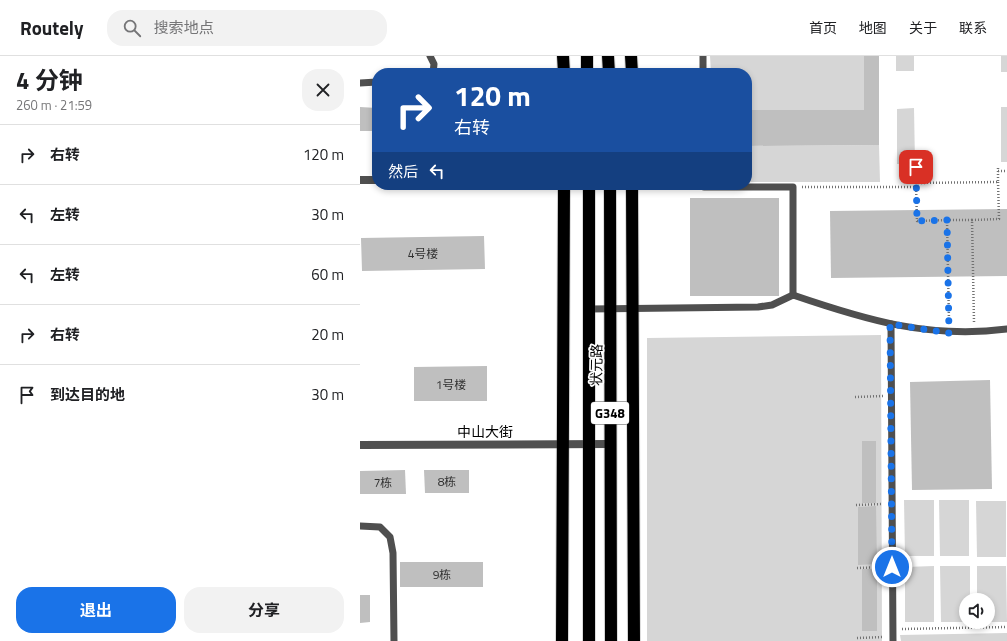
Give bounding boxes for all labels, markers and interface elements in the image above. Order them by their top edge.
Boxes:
search box [107,10,387,46]
text: Routely [20,13,83,42]
text: 搜索地点 [153,16,214,39]
icon: search [121,17,143,39]
text: 首页 [809,17,837,38]
text: 地图 [859,17,887,38]
text: 关于 [909,17,937,38]
text: 联系 [959,17,987,38]
text: 4 分钟 [16,62,83,98]
button: close [302,69,344,111]
text: 120 m [454,74,531,117]
icon: right [388,84,440,136]
text: 260 m · 21:59 [16,95,92,115]
text: 右转 [454,114,490,141]
text: 右转 [50,143,80,166]
text: 120 m [303,143,344,166]
icon: right [16,144,38,166]
pin [899,150,933,184]
icon: arrive [905,156,927,178]
text: 然后 [388,160,418,183]
icon: left [426,160,448,182]
text: 左转 [50,203,80,226]
text: 30 m [311,203,344,226]
icon: left [16,204,38,226]
house number: 4号楼 [408,244,438,263]
text: 左转 [50,263,80,286]
text: 60 m [311,263,344,286]
icon: left [16,264,38,286]
text: 右转 [50,323,80,346]
text: 20 m [311,323,344,346]
icon: right [16,324,38,346]
street label: 状元路 [585,344,607,386]
house number: 1号楼 [436,375,466,394]
text: 到达目的地 [50,383,125,406]
text: 30 m [311,383,344,406]
icon: arrive [16,384,38,406]
road number: G348 [591,402,629,424]
street label: 中山大街 [457,421,513,442]
house number: 8栋 [438,472,456,491]
house number: 7栋 [374,473,392,492]
position arrow [871,546,913,588]
house number: 9栋 [433,565,451,584]
button: 退出 [16,587,176,633]
button: 分享 [184,587,344,633]
map controls [959,593,995,629]
button: sound [959,593,995,629]

